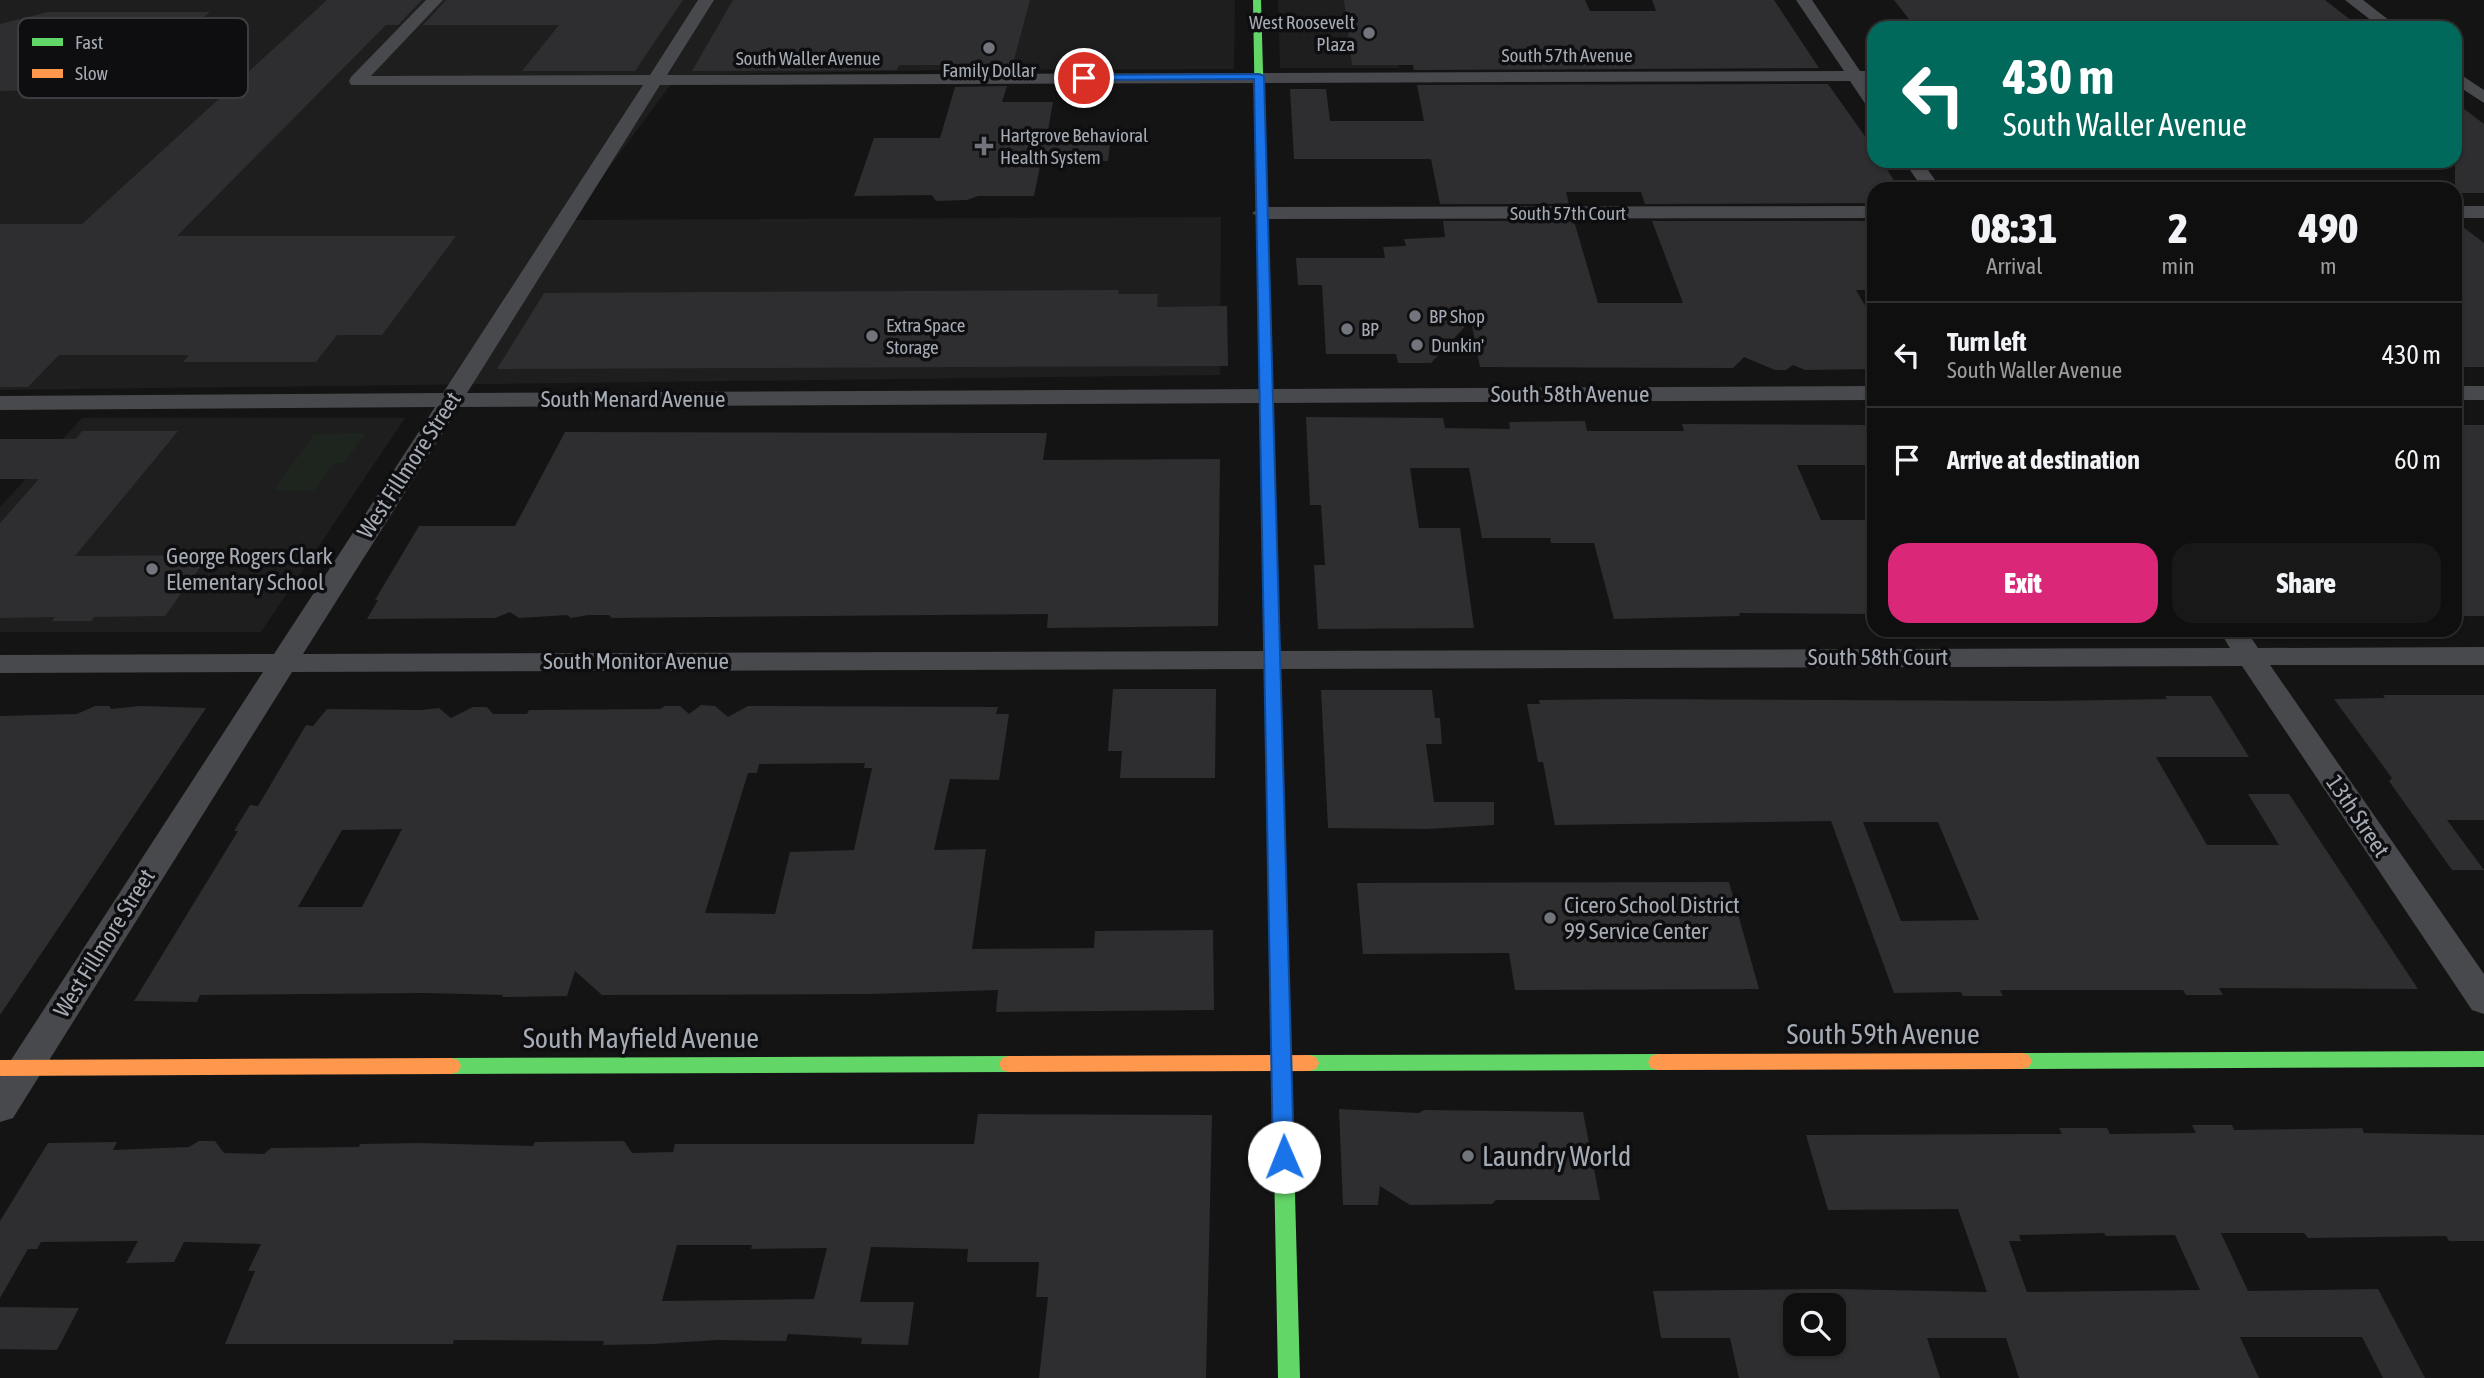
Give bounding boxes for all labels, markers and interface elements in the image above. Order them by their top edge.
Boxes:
place label: West Roosevelt Plaza [1249,11,1355,55]
legend [18,18,248,98]
marker: West Roosevelt Plaza [1361,25,1377,41]
text: Fast [75,31,103,53]
marker: Family Dollar [981,40,997,56]
street label: South 57th Avenue [1501,44,1633,66]
street label: South Waller Avenue [736,47,880,69]
pin [1054,48,1114,108]
text: 430 m [2003,48,2114,104]
icon: left [1888,49,1979,140]
place label: Family Dollar [942,59,1036,81]
icon: arrive [1065,59,1103,97]
text: Slow [75,62,109,84]
text: South Waller Avenue [2003,106,2247,143]
place label: Hartgrove Behavioral Health System [1000,124,1148,168]
marker: Hartgrove Behavioral Health System [974,136,994,156]
street label: South 57th Court [1510,202,1626,224]
text: 08:31 [1971,204,2058,252]
text: 2 [2168,204,2188,252]
text: 490 [2299,204,2358,252]
text: Arrival [1986,253,2042,279]
text: min [2162,253,2195,279]
text: m [2320,253,2337,279]
place label: BP Shop [1429,305,1485,327]
marker: BP Shop [1407,308,1423,324]
place label: Extra Space Storage [886,314,965,358]
place label: BP [1361,318,1379,340]
marker: BP [1339,321,1355,337]
text: Turn left [1947,327,2027,357]
marker: Extra Space Storage [864,328,880,344]
place label: Dunkin' [1431,334,1484,356]
icon: left [1888,336,1926,374]
marker: Dunkin' [1409,337,1425,353]
text: 430 m [2382,340,2441,370]
text: South Waller Avenue [1947,357,2122,383]
street label: South 58th Avenue [1491,381,1649,407]
street label: South Menard Avenue [541,386,725,412]
street label: West Fillmore Street [352,387,466,543]
icon: arrive [1888,441,1926,479]
text: Arrive at destination [1947,445,2140,475]
text: 60 m [2394,445,2441,475]
place label: George Rogers Clark Elementary School [166,543,333,595]
button: Exit [1888,543,2158,623]
button: Share [2172,543,2441,623]
marker: George Rogers Clark Elementary School [144,561,160,577]
street label: South 58th Court [1808,644,1948,670]
street label: South Monitor Avenue [543,648,729,674]
street label: 13th Street [2321,770,2395,862]
street label: West Fillmore Street [48,864,160,1022]
place label: Cicero School District 99 Service Center [1564,892,1740,944]
marker: Cicero School District 99 Service Center [1542,910,1558,926]
street label: South 59th Avenue [1786,1018,1980,1050]
street label: South Mayfield Avenue [523,1022,759,1054]
position arrow [1247,1120,1321,1194]
place label: Laundry World [1482,1140,1631,1172]
marker: Laundry World [1460,1148,1476,1164]
map controls [1783,1293,1846,1356]
button: search [1783,1293,1846,1356]

